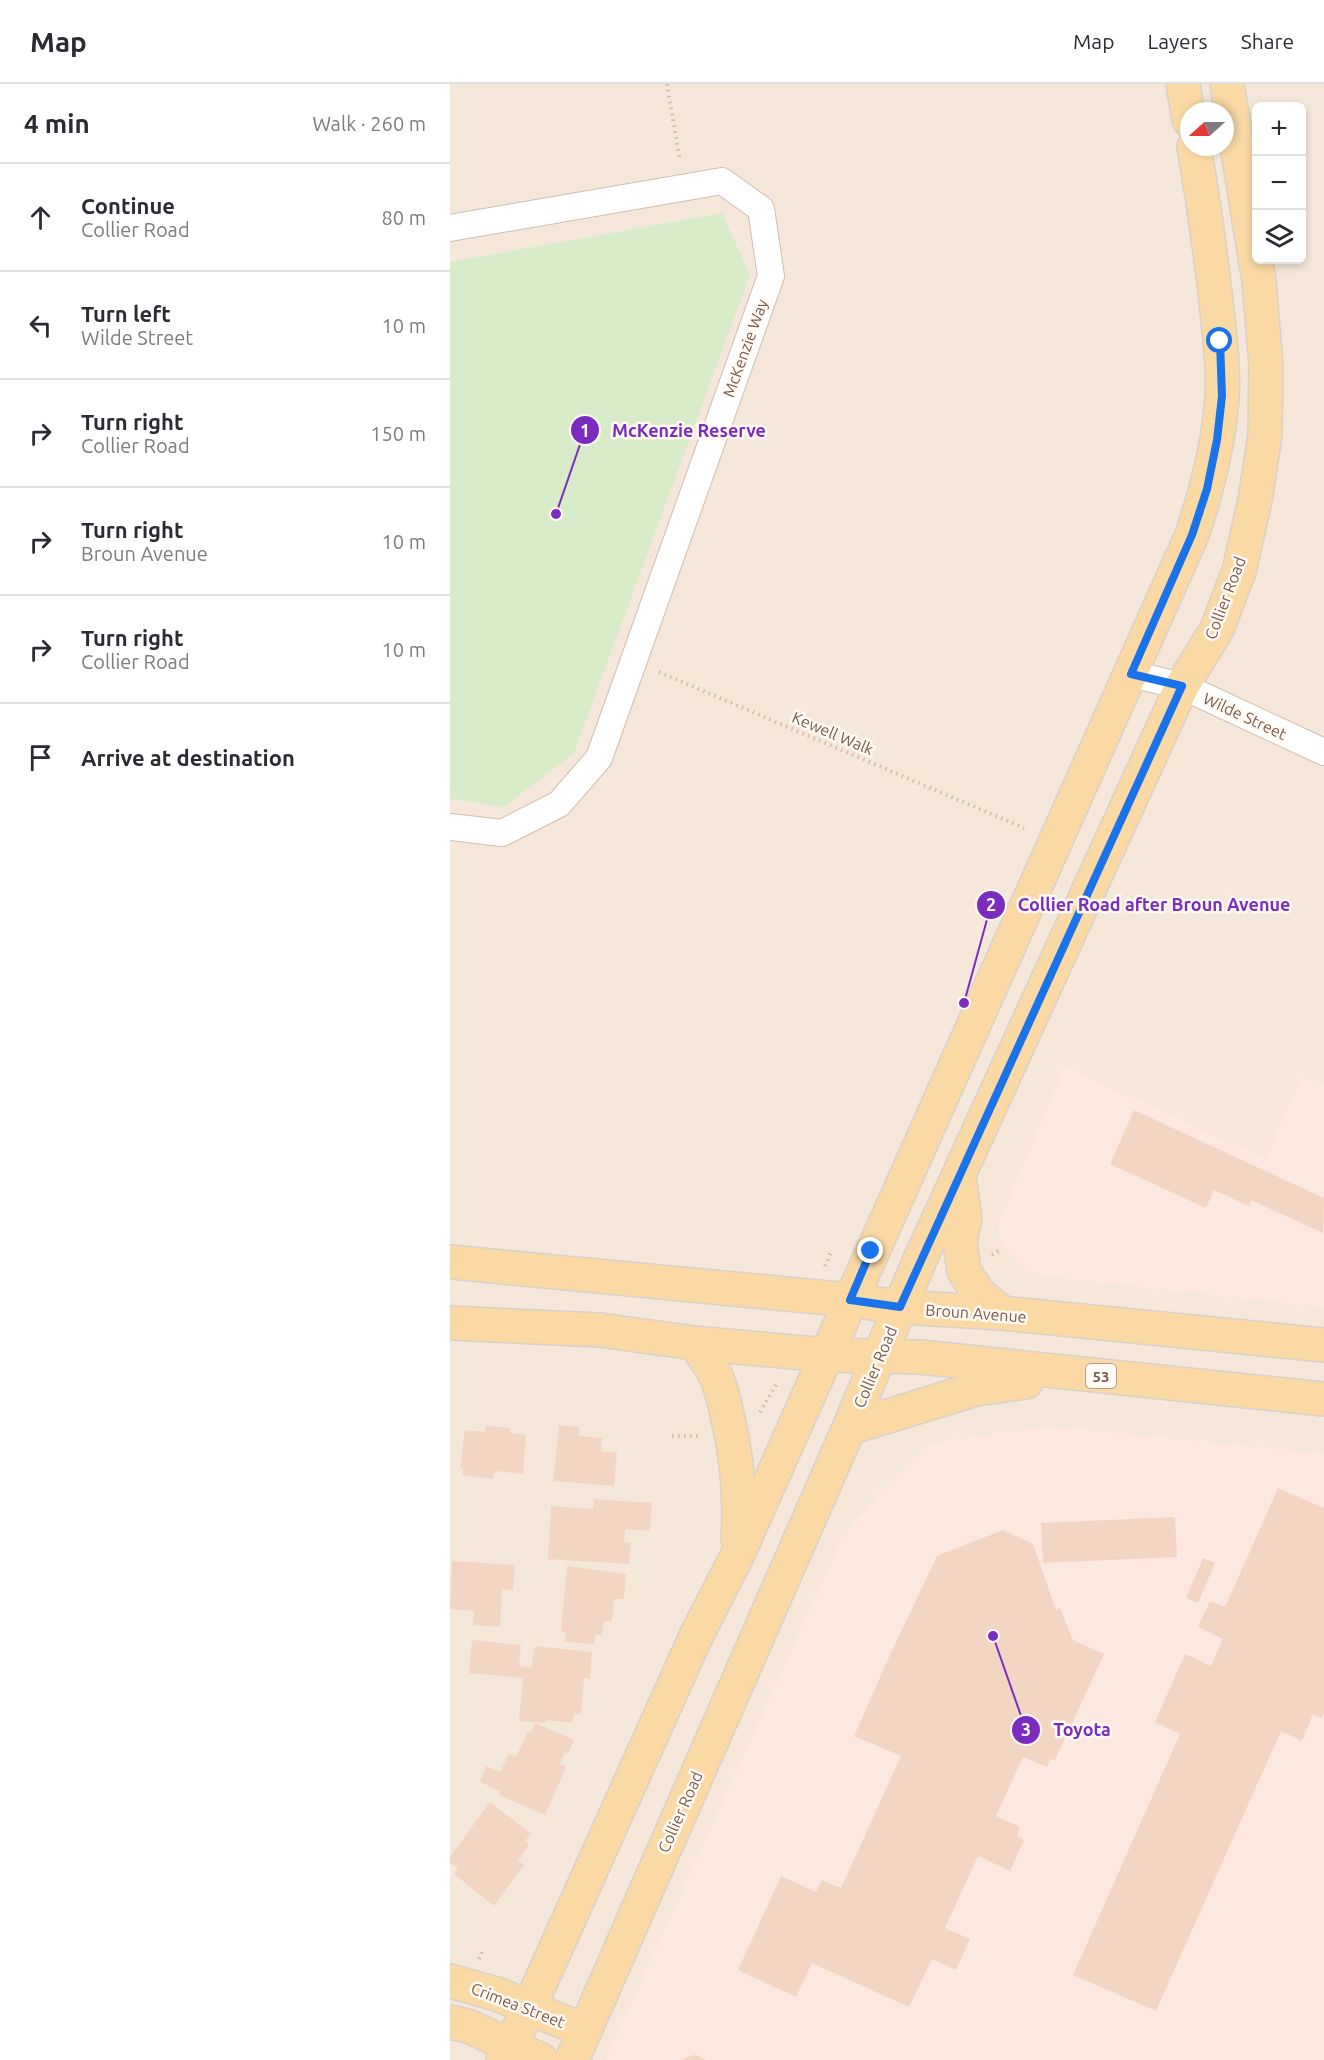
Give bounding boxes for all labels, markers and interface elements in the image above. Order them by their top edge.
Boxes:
text: Map [30,26,87,57]
text: Map [1073,29,1114,53]
text: Layers [1147,29,1208,53]
text: Share [1241,29,1294,53]
north arrow [1180,102,1234,156]
map controls [1252,102,1306,264]
button: + [1252,102,1306,156]
text: 4 min [24,109,90,138]
text: Walk · 260 m [313,112,426,135]
button: − [1252,156,1306,210]
text: Continue [81,193,175,218]
icon: ahead [24,201,57,234]
text: 80 m [382,206,426,229]
button: layers [1252,210,1306,264]
text: Collier Road [81,218,190,241]
street label: McKenzie Way [719,296,771,399]
text: Turn left [81,301,171,326]
icon: left [24,309,57,342]
text: 10 m [382,314,426,337]
text: Wilde Street [81,326,193,349]
route start [1206,327,1232,353]
text: Turn right [81,409,183,434]
callout: McKenzie Reserve [570,412,778,448]
icon: right [24,417,57,450]
text: 1 [580,420,590,440]
text: McKenzie Reserve [612,420,766,440]
text: 150 m [370,422,426,445]
text: Collier Road [81,434,190,457]
text: Turn right [81,517,183,542]
icon: right [24,525,57,558]
text: 10 m [382,530,426,553]
text: Broun Avenue [81,542,208,565]
street label: Collier Road [1201,554,1249,642]
text: Turn right [81,625,183,650]
icon: right [24,633,57,666]
text: 10 m [382,638,426,661]
text: Collier Road [81,650,190,673]
street label: Wilde Street [1201,689,1290,743]
street label: Kewell Walk [790,708,876,758]
icon: arrive [24,741,57,774]
text: Arrive at destination [81,745,295,770]
callout: Collier Road after Broun Avenue [976,887,1303,923]
text: 2 [986,894,996,914]
text: Collier Road after Broun Avenue [1018,894,1290,914]
route end [857,1237,883,1263]
street label: Broun Avenue [925,1300,1027,1326]
street label: Collier Road [850,1323,900,1411]
road number: 53 [1086,1364,1116,1388]
callout: Toyota [1011,1712,1123,1748]
text: 3 [1021,1719,1031,1739]
text: Toyota [1053,1719,1111,1739]
street label: Collier Road [654,1769,706,1855]
street label: Crimea Street [469,1979,568,2031]

